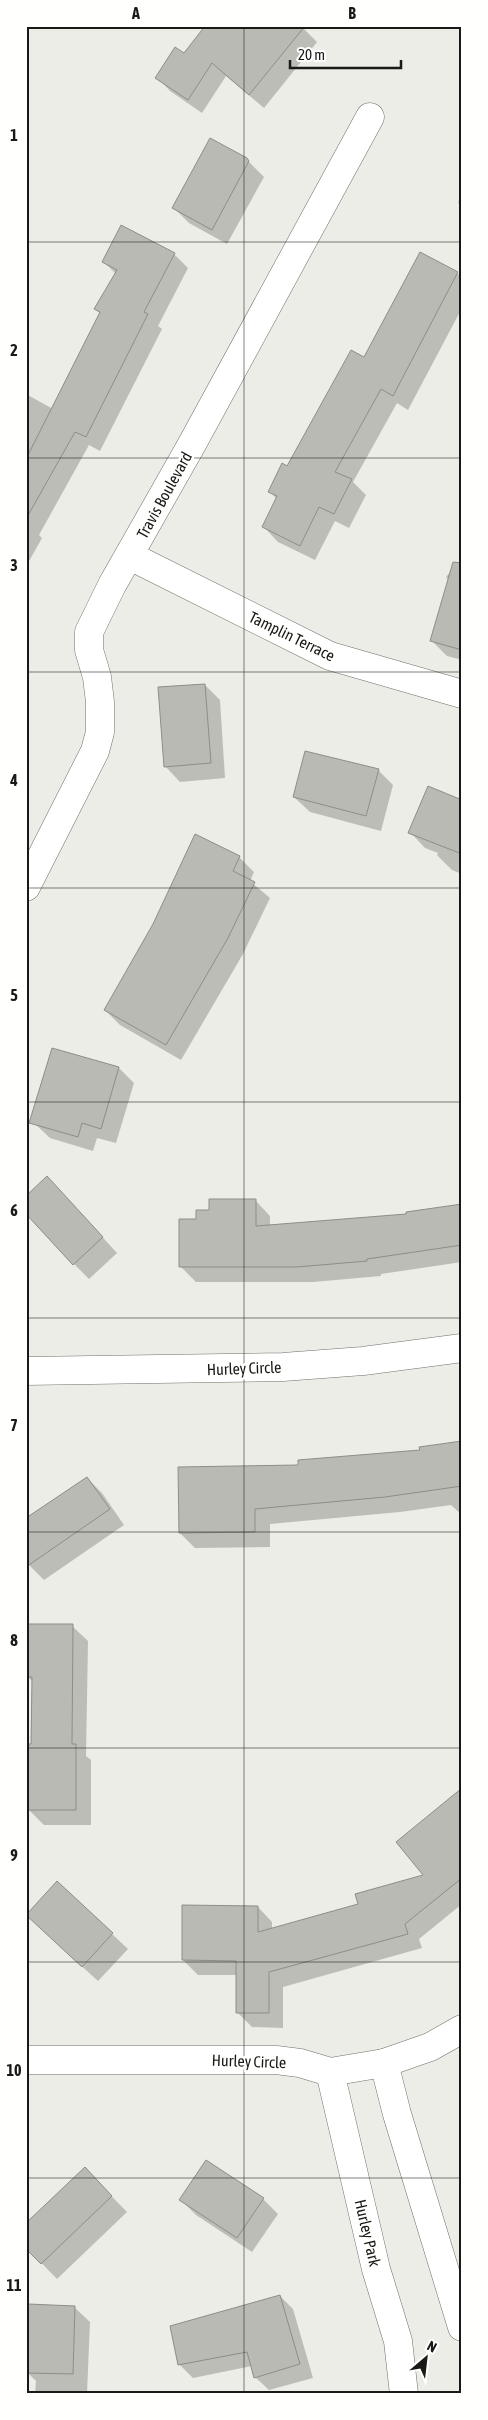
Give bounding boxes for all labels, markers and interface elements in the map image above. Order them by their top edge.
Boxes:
text: A [131,4,140,22]
text: B [348,4,356,22]
scale bar [290,38,402,70]
text: 20 m [298,46,325,63]
text: 1 [10,126,18,144]
text: 2 [10,341,18,359]
street label: Travis Boulevard [133,449,195,541]
text: 3 [10,556,18,574]
street label: Tamplin Terrace [246,607,338,665]
text: 4 [9,771,18,789]
text: 5 [10,986,18,1004]
text: 6 [10,1201,18,1219]
street label: Hurley Circle [206,1358,282,1379]
text: 7 [10,1416,18,1434]
text: 8 [10,1631,18,1649]
text: 9 [10,1846,18,1864]
street label: Hurley Circle [211,2051,287,2072]
text: 10 [6,2061,22,2079]
street label: Hurley Park [351,2198,384,2269]
text: 11 [6,2276,22,2294]
north arrow [400,2332,450,2382]
text: N [425,2338,440,2356]

